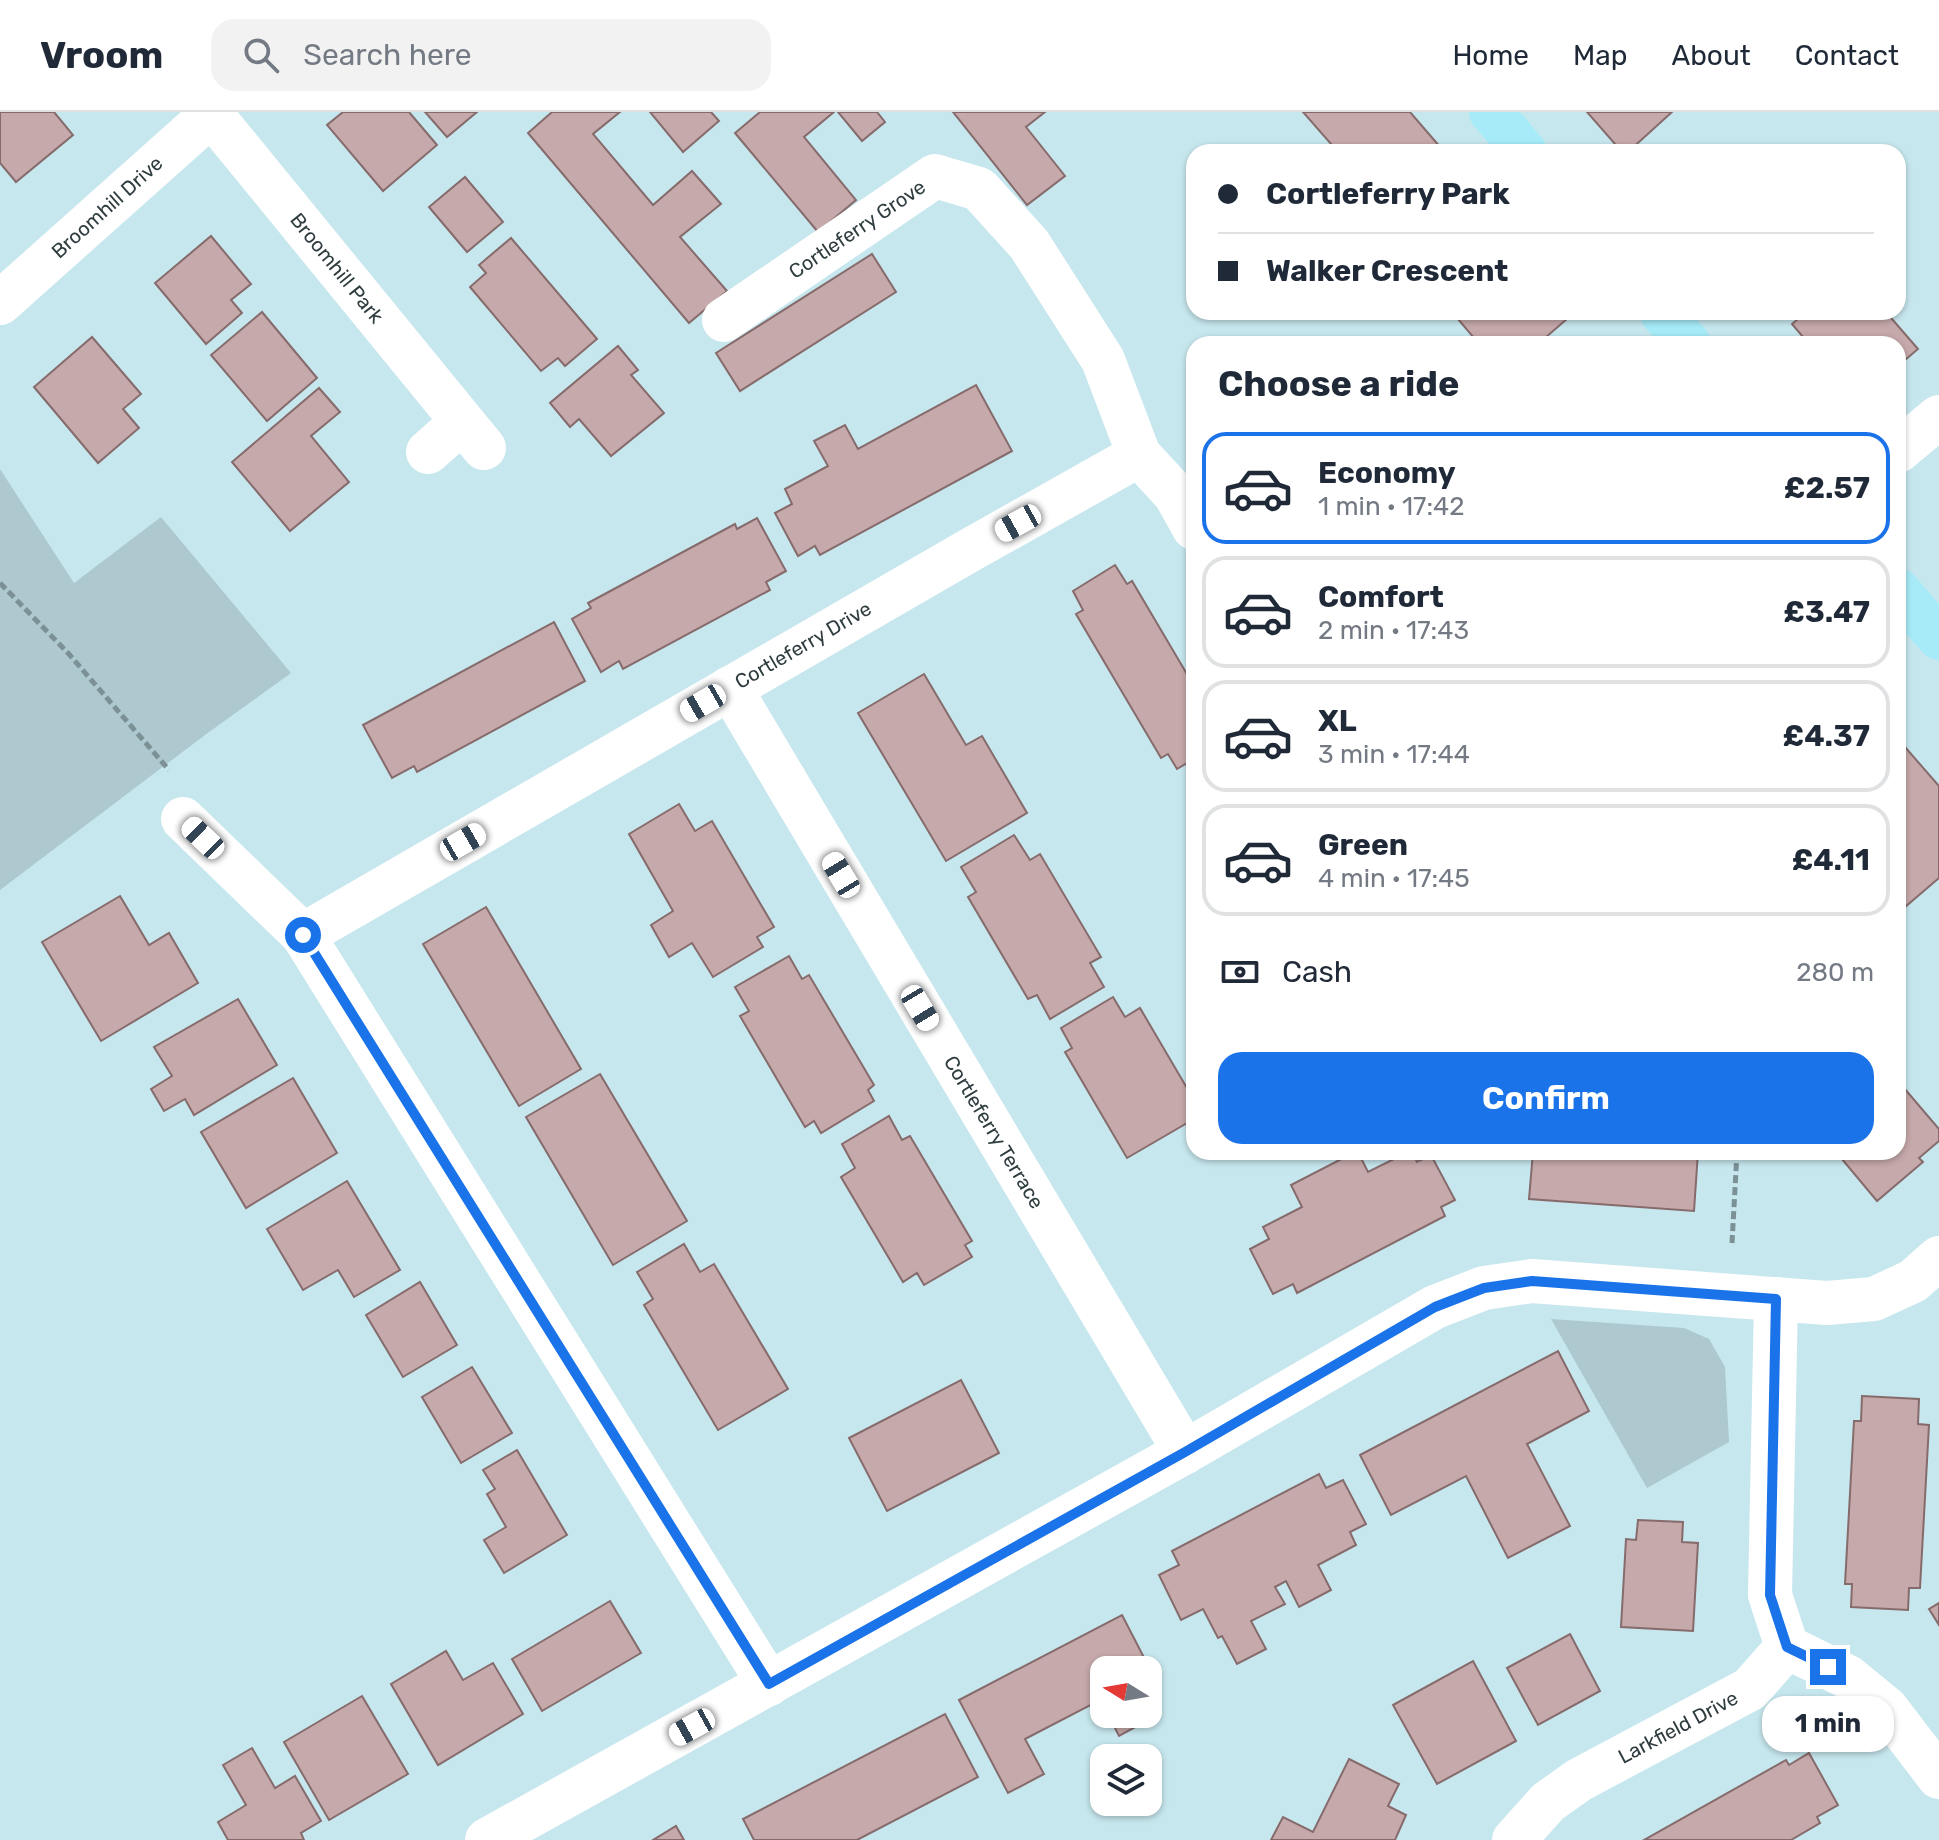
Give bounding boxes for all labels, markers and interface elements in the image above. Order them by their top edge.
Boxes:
search box [211,19,771,91]
text: Vroom [40,32,163,78]
icon: search [239,33,283,77]
text: Search here [303,37,472,73]
text: Home [1452,39,1529,72]
text: Map [1573,39,1627,72]
text: About [1671,39,1751,72]
text: Contact [1795,39,1899,72]
street label: Broomhill Drive [46,151,168,263]
street label: Cortleferry Grove [784,174,930,284]
text: Cortleferry Park [1266,176,1510,212]
street label: Broomhill Park [285,208,389,328]
text: Walker Crescent [1266,253,1508,289]
text: Choose a ride [1218,362,1459,405]
icon: car [1222,452,1294,524]
text: Economy [1318,455,1456,491]
text: £2.57 [1784,470,1870,506]
text: 1 min · 17:42 [1318,491,1465,522]
car [991,501,1045,545]
icon: car [1222,576,1294,648]
text: Comfort [1318,579,1444,615]
text: £3.47 [1783,594,1870,630]
street label: Cortleferry Drive [730,596,876,694]
text: 2 min · 17:43 [1318,615,1469,646]
car [676,681,730,725]
icon: car [1222,700,1294,772]
text: XL [1318,703,1357,739]
text: £4.37 [1783,718,1870,754]
text: 3 min · 17:44 [1318,739,1470,770]
car [177,813,229,863]
car [436,820,490,864]
icon: car [1222,824,1294,896]
text: Green [1318,827,1408,863]
text: £4.11 [1792,842,1870,878]
car [818,848,864,902]
text: 4 min · 17:45 [1318,863,1470,894]
route start [285,917,321,953]
icon: cash [1218,950,1262,994]
text: Cash [1282,954,1352,990]
text: 280 m [1796,957,1874,988]
car [897,981,943,1035]
street label: Cortleferry Terrace [939,1051,1049,1213]
button: Confirm [1218,1052,1874,1144]
route end [1810,1649,1846,1685]
north arrow [1090,1656,1162,1728]
map controls [1090,1656,1162,1816]
street label: Larkfield Drive [1614,1685,1742,1769]
callout: 1 min [1762,1695,1894,1751]
car [665,1705,719,1749]
text: 1 min [1795,1708,1861,1739]
button: layers [1090,1744,1162,1816]

